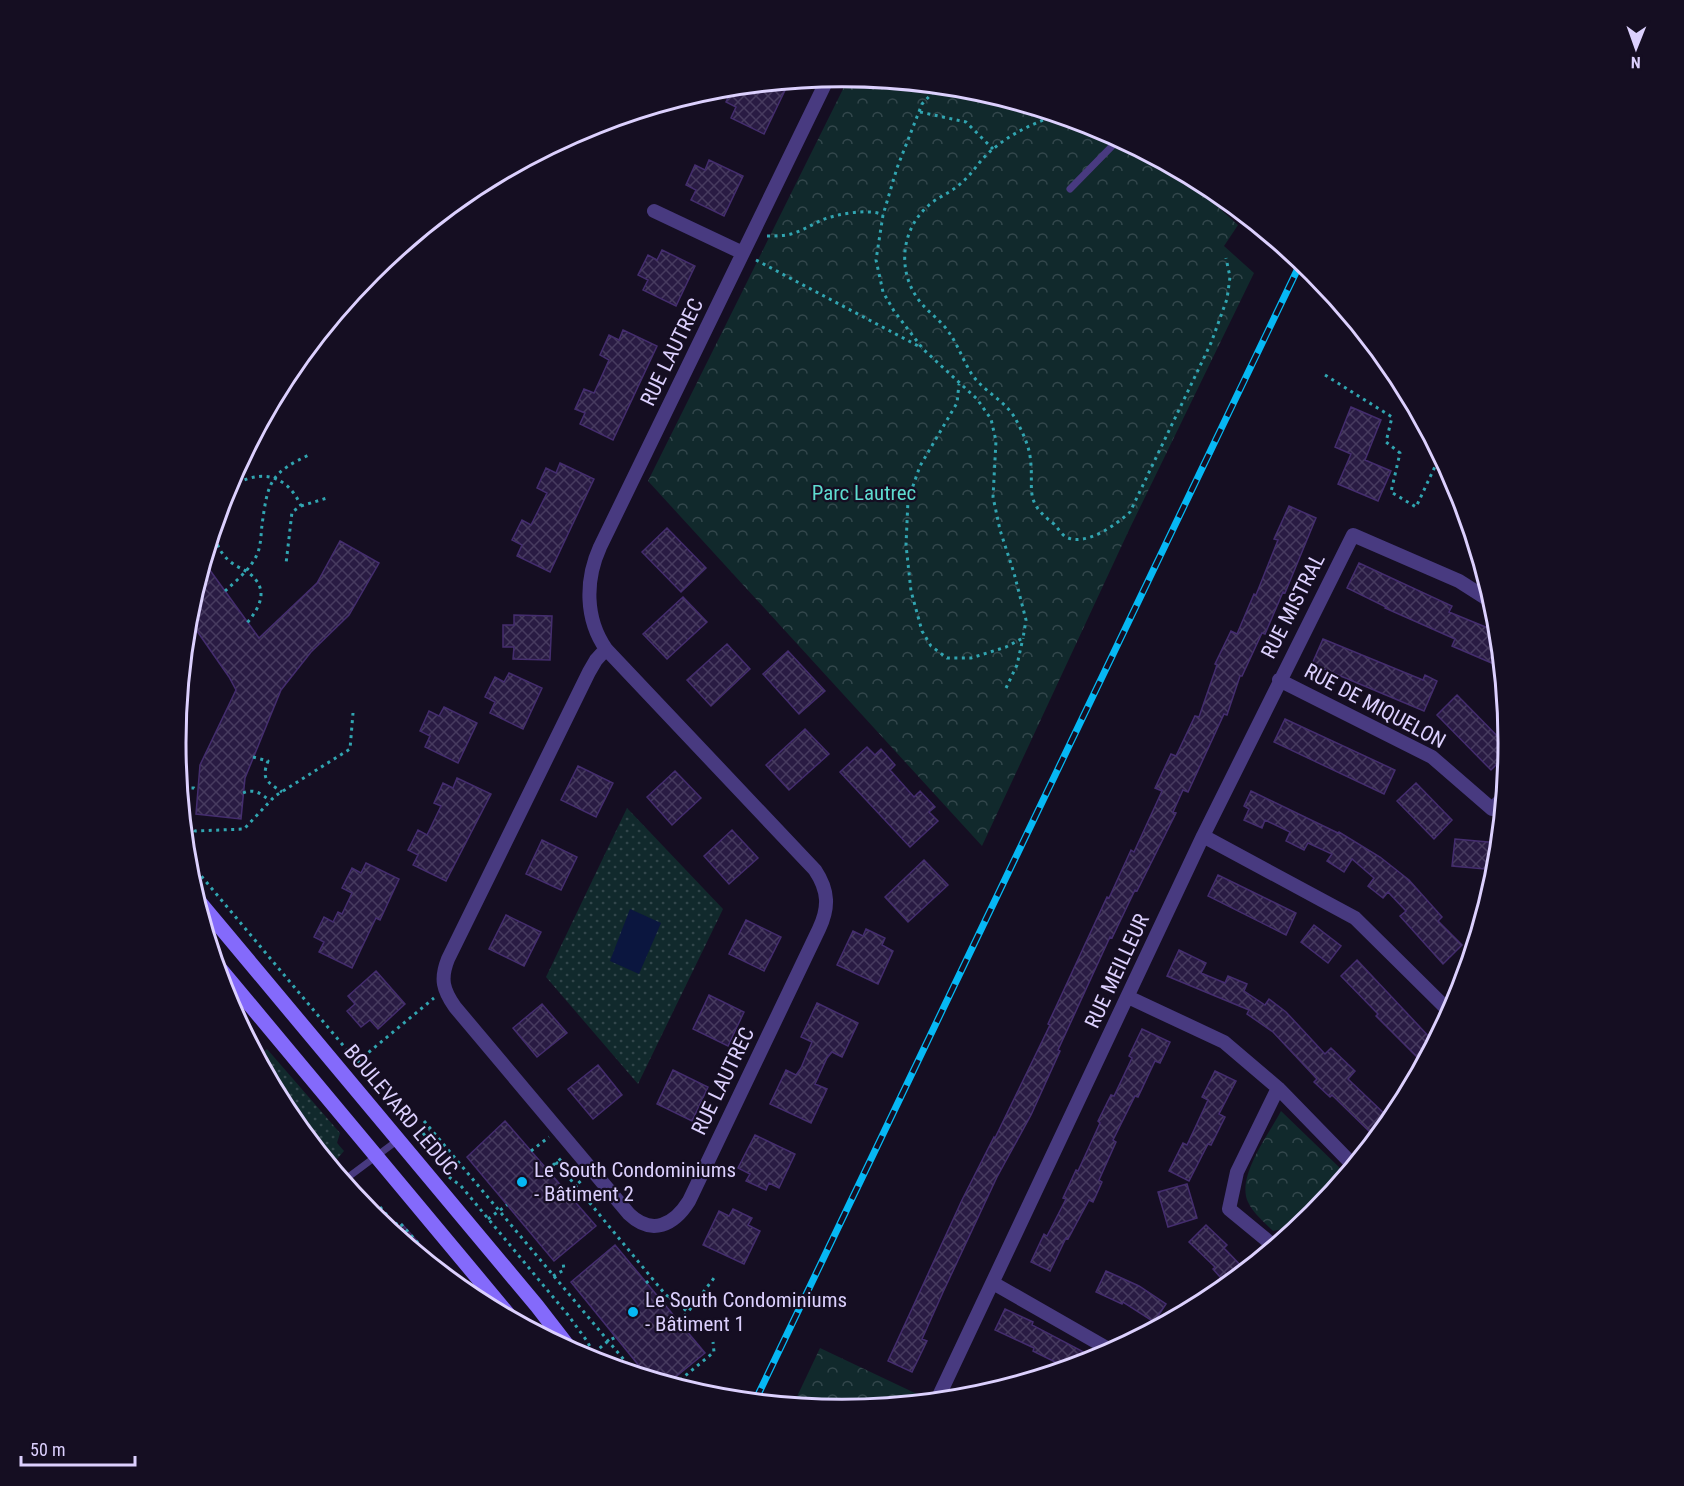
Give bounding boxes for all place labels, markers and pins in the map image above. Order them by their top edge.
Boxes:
place label: Le South Condominiums - Bâtiment 2 [534,1158,736,1206]
marker: Le South Condominiums - Bâtiment 2 [515,1175,529,1189]
place label: Le South Condominiums - Bâtiment 1 [645,1288,847,1336]
marker: Le South Condominiums - Bâtiment 1 [626,1305,640,1319]

